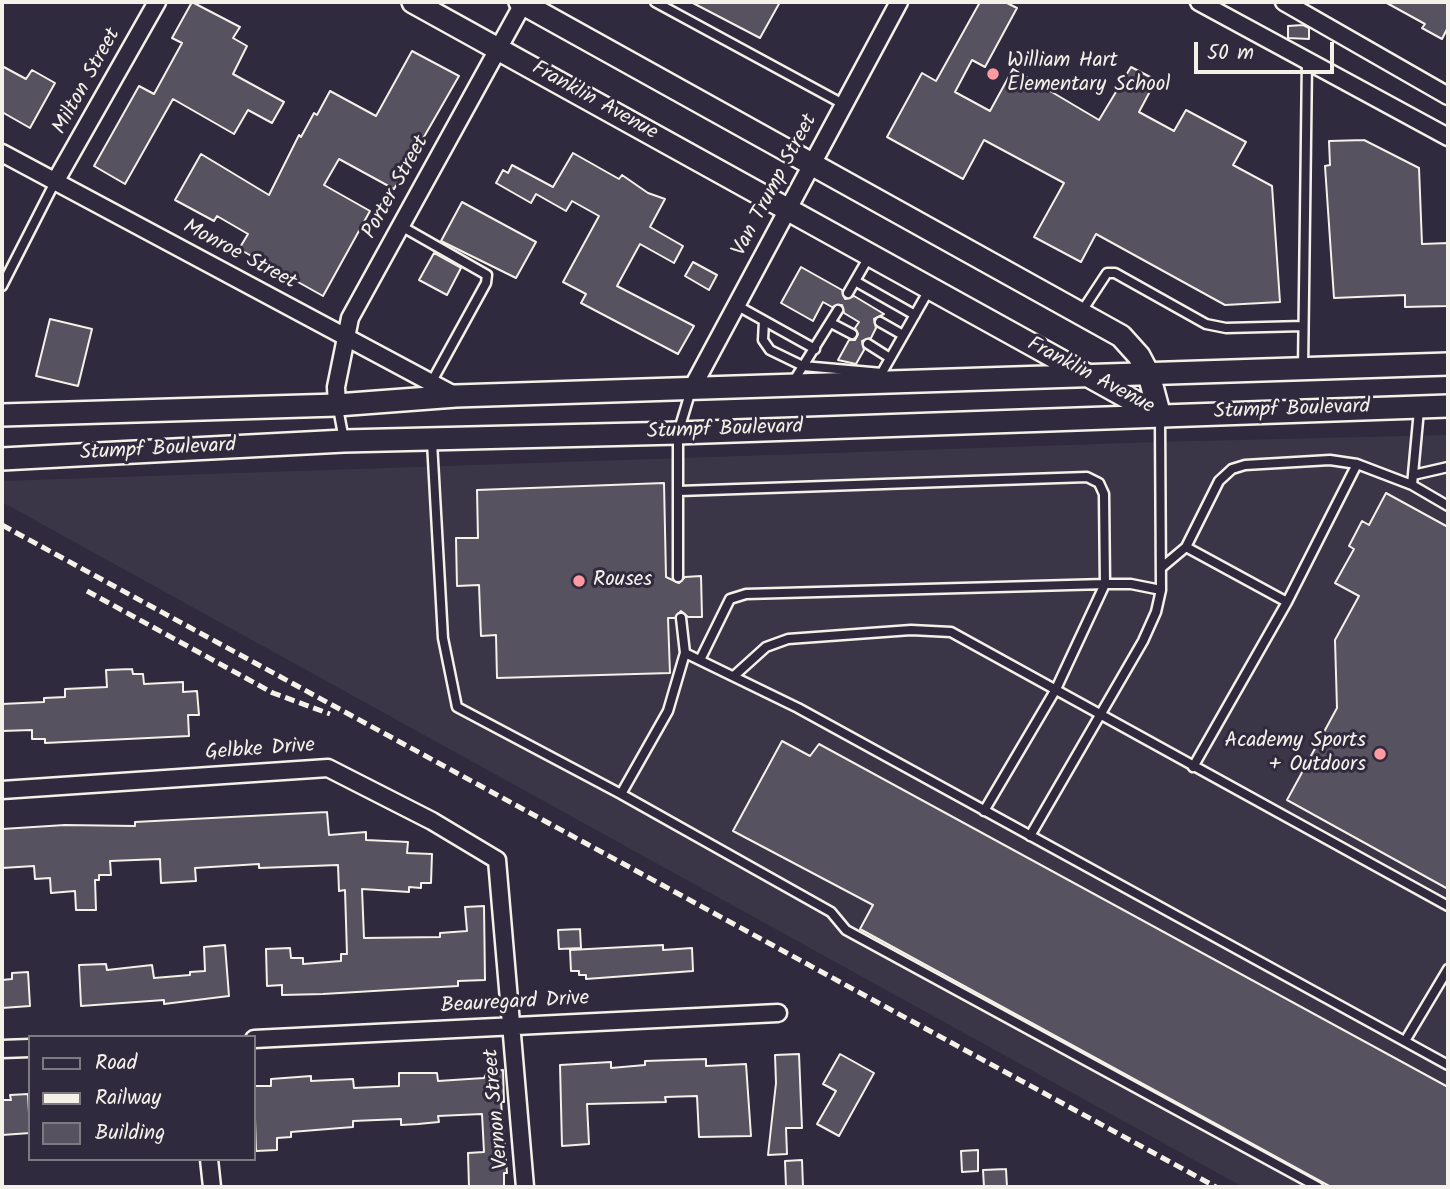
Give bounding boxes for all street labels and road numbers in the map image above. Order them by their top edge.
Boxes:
street label: Milton Street [49,25,127,139]
street label: Franklin Avenue [526,57,662,147]
street label: Van Trump Street [728,111,824,261]
street label: Porter Street [358,132,436,244]
street label: Monroe Street [178,216,300,296]
street label: Franklin Avenue [1022,333,1158,421]
street label: Stumpf Boulevard [1214,396,1370,426]
street label: Stumpf Boulevard [647,416,803,446]
street label: Stumpf Boulevard [79,434,237,468]
street label: Gelbke Drive [204,735,316,767]
street label: Beauregard Drive [440,988,590,1020]
street label: Vernon Street [480,1048,516,1170]

